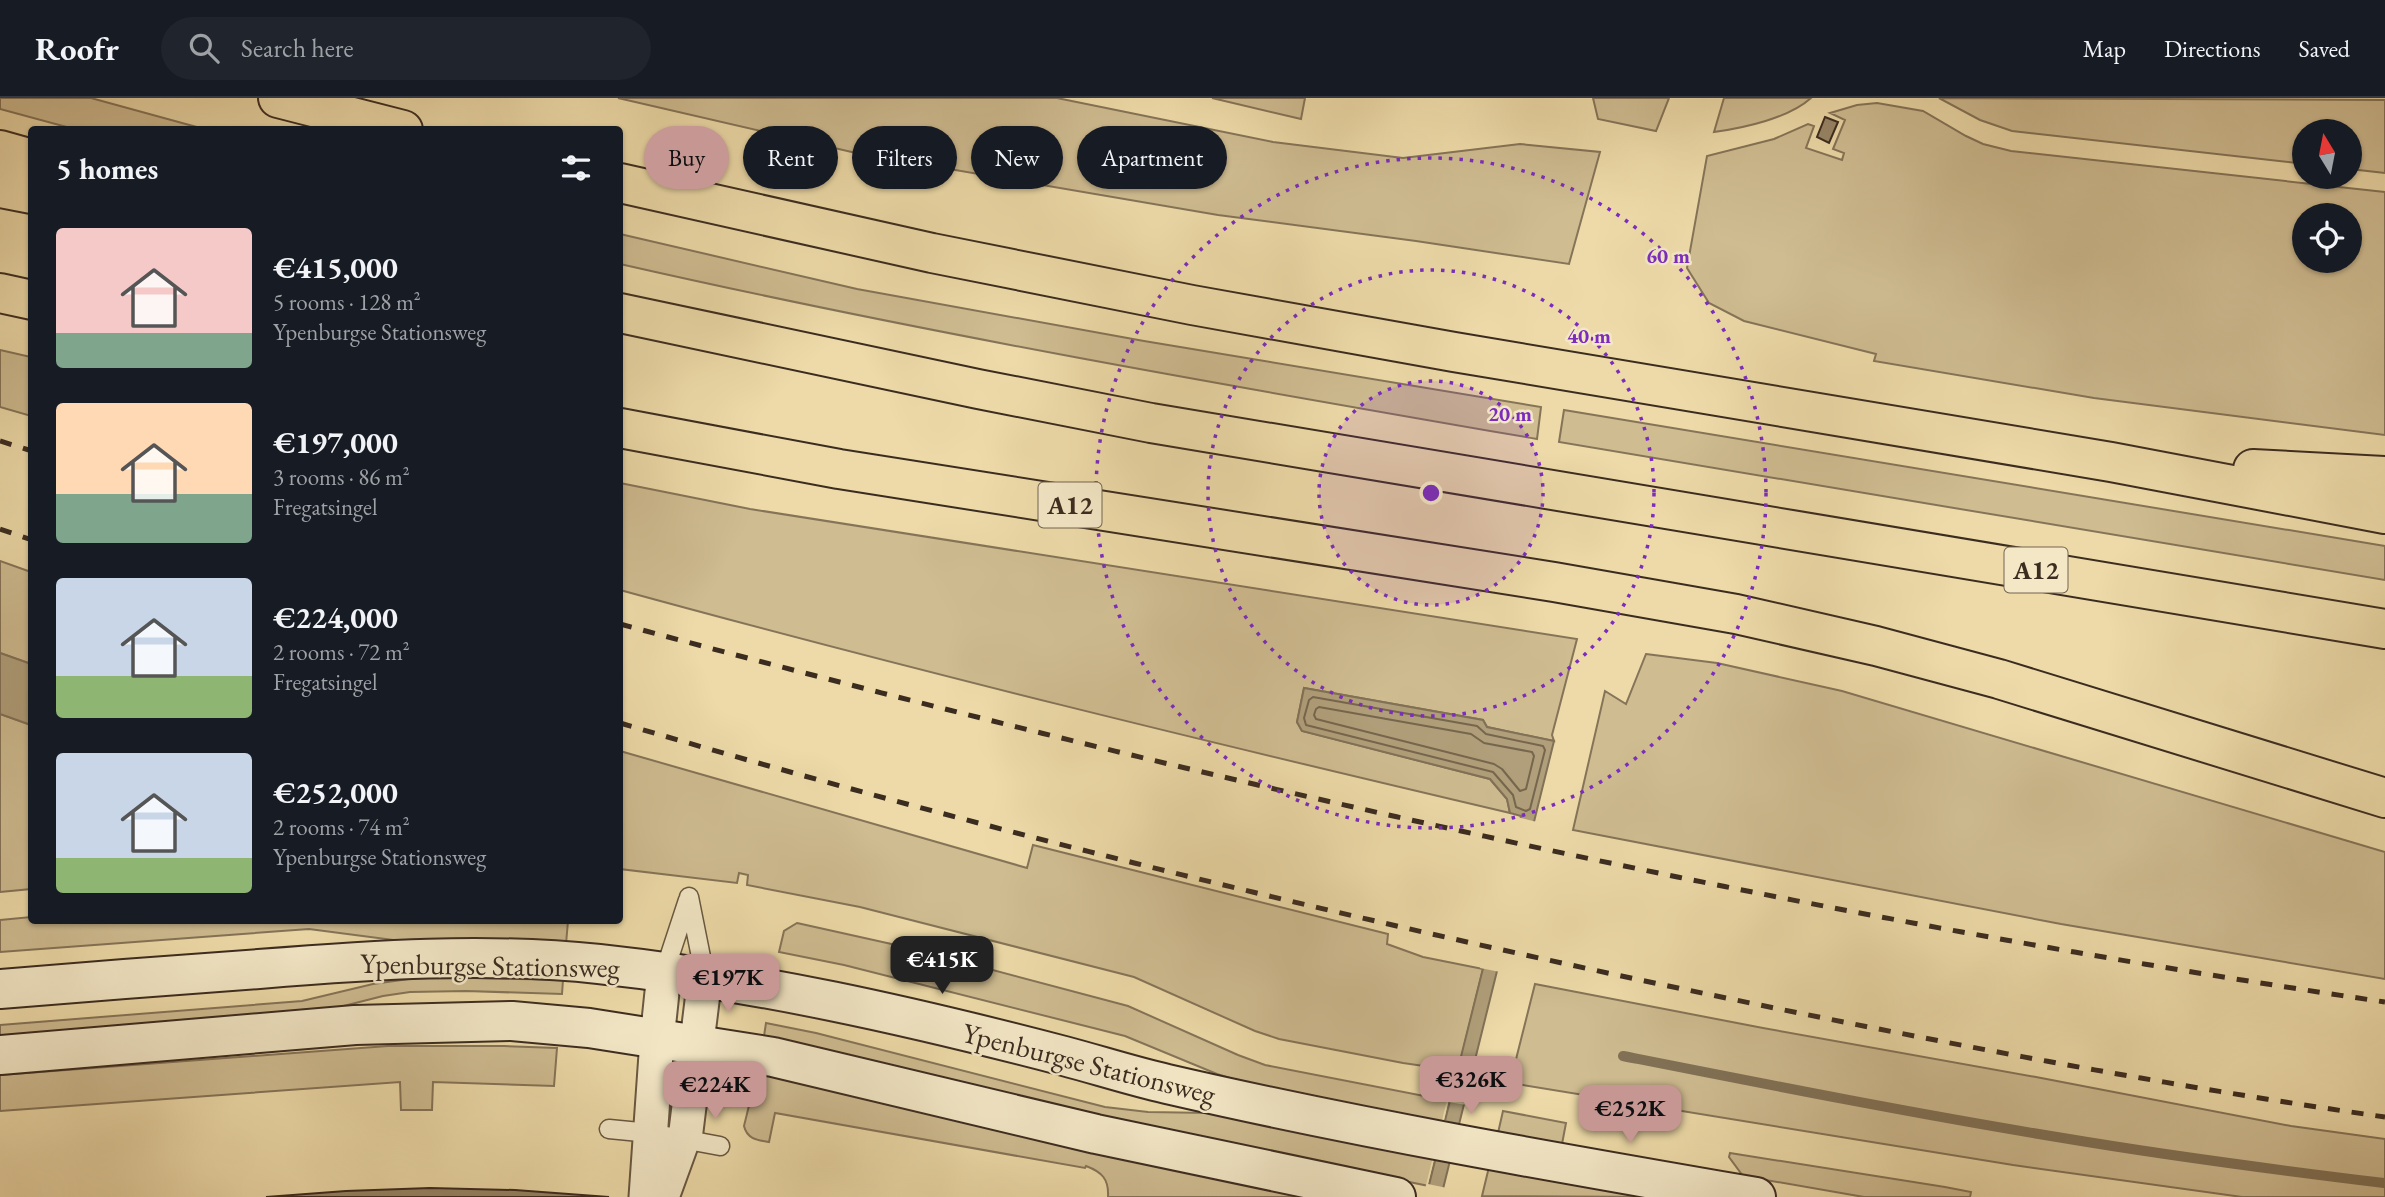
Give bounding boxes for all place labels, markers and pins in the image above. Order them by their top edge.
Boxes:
centre of rings [1419,481,1443,505]
pin: €415K [893,936,991,996]
pin: €197K [679,954,777,1014]
pin: €326K [1422,1056,1520,1116]
pin: €224K [666,1062,764,1121]
pin: €252K [1581,1086,1679,1145]

